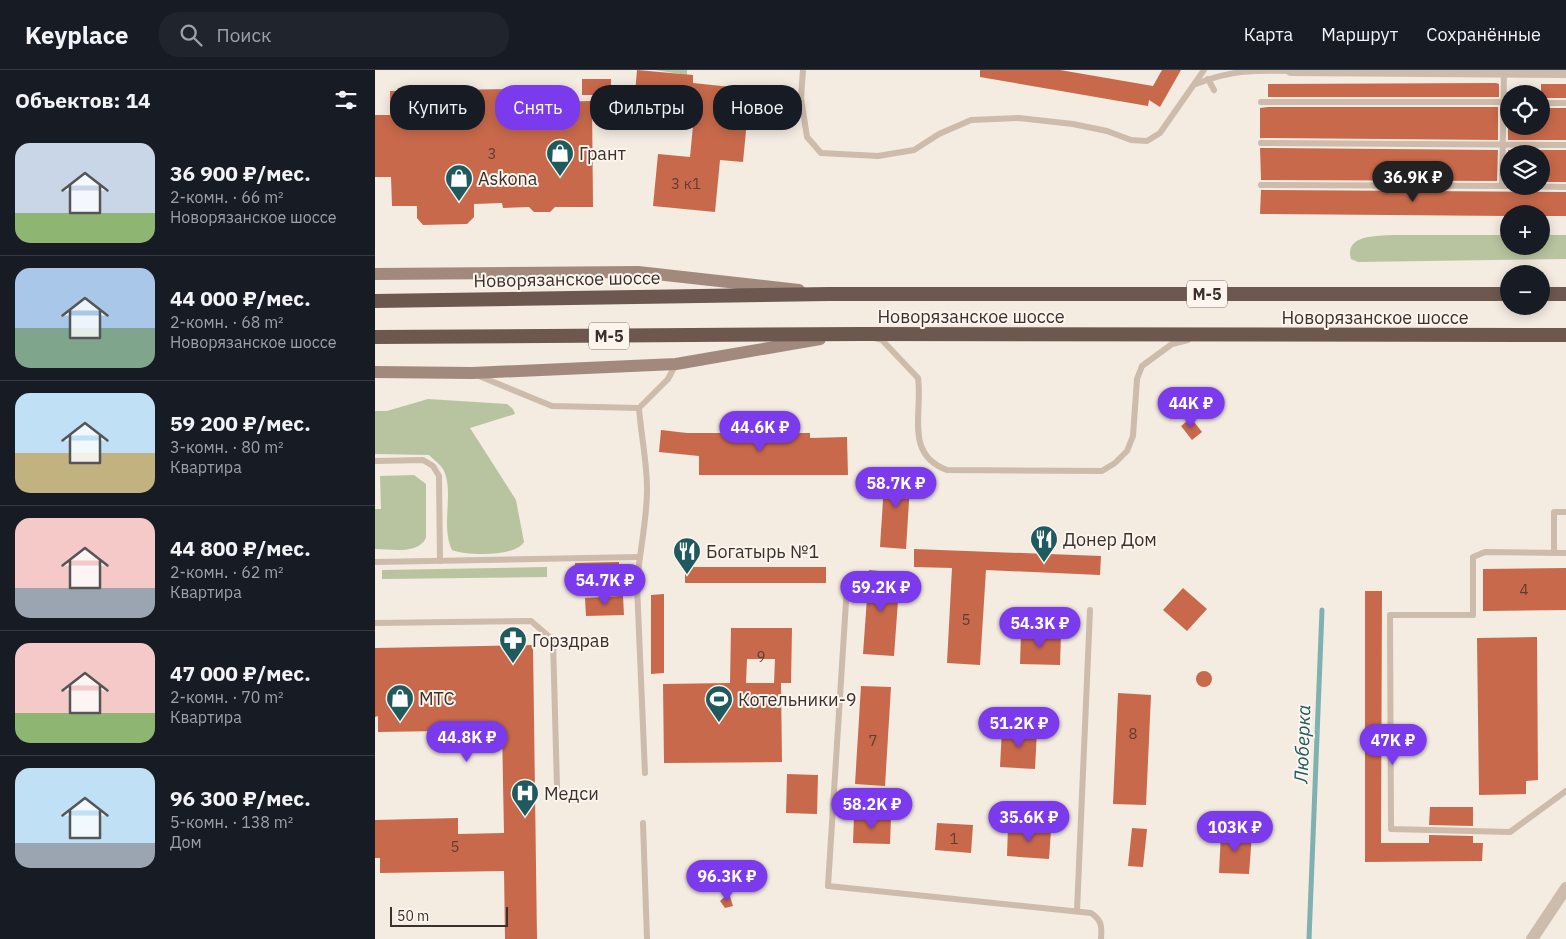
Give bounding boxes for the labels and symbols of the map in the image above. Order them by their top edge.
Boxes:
shop icon: Грант [545,138,575,177]
place label: Грант [579,142,627,165]
house number: 3 [487,144,497,163]
pin: 36.9K ₽ [1367,160,1459,203]
shop icon: Askona [444,163,474,202]
place label: Askona [478,167,538,190]
house number: 3 к1 [671,174,701,193]
street label: Новорязанское шоссе [473,266,661,292]
road number: М-5 [1187,280,1227,308]
street label: Новорязанское шоссе [877,305,1065,328]
street label: Новорязанское шоссе [1281,306,1469,329]
road number: М-5 [589,322,629,350]
pin: 44K ₽ [1156,386,1226,429]
pin: 44.6K ₽ [714,410,806,453]
pin: 58.7K ₽ [850,466,942,509]
restaurant icon: Донер Дом [1029,524,1059,563]
place label: Донер Дом [1063,528,1157,551]
restaurant icon: Богатырь №1 [672,536,702,575]
place label: Богатырь №1 [706,540,819,563]
pin: 54.7K ₽ [559,564,651,606]
pin: 59.2K ₽ [835,570,927,613]
house number: 4 [1519,580,1529,599]
pin: 54.3K ₽ [994,606,1086,649]
house number: 5 [961,610,971,629]
pharmacy icon: Горздрав [498,625,528,664]
place label: Горздрав [532,629,610,652]
house number: 9 [756,647,766,666]
shop icon: МТС [385,683,415,722]
sports icon: Котельники-9 [704,684,734,723]
place label: МТС [419,687,455,710]
place label: Котельники-9 [738,688,857,711]
water label: Люберка [1289,704,1315,785]
pin: 51.2K ₽ [973,706,1065,749]
pin: 44.8K ₽ [421,720,513,763]
house number: 8 [1128,724,1138,743]
pin: 47K ₽ [1358,724,1428,766]
house number: 7 [868,731,878,750]
hospital icon: Медси [510,778,540,817]
place label: Медси [544,782,599,805]
pin: 58.2K ₽ [826,788,918,830]
pin: 35.6K ₽ [983,800,1075,843]
pin: 103K ₽ [1194,810,1276,853]
house number: 1 [949,829,959,848]
house number: 5 [450,837,460,856]
pin: 96.3K ₽ [681,860,773,902]
scale bar [390,904,507,927]

